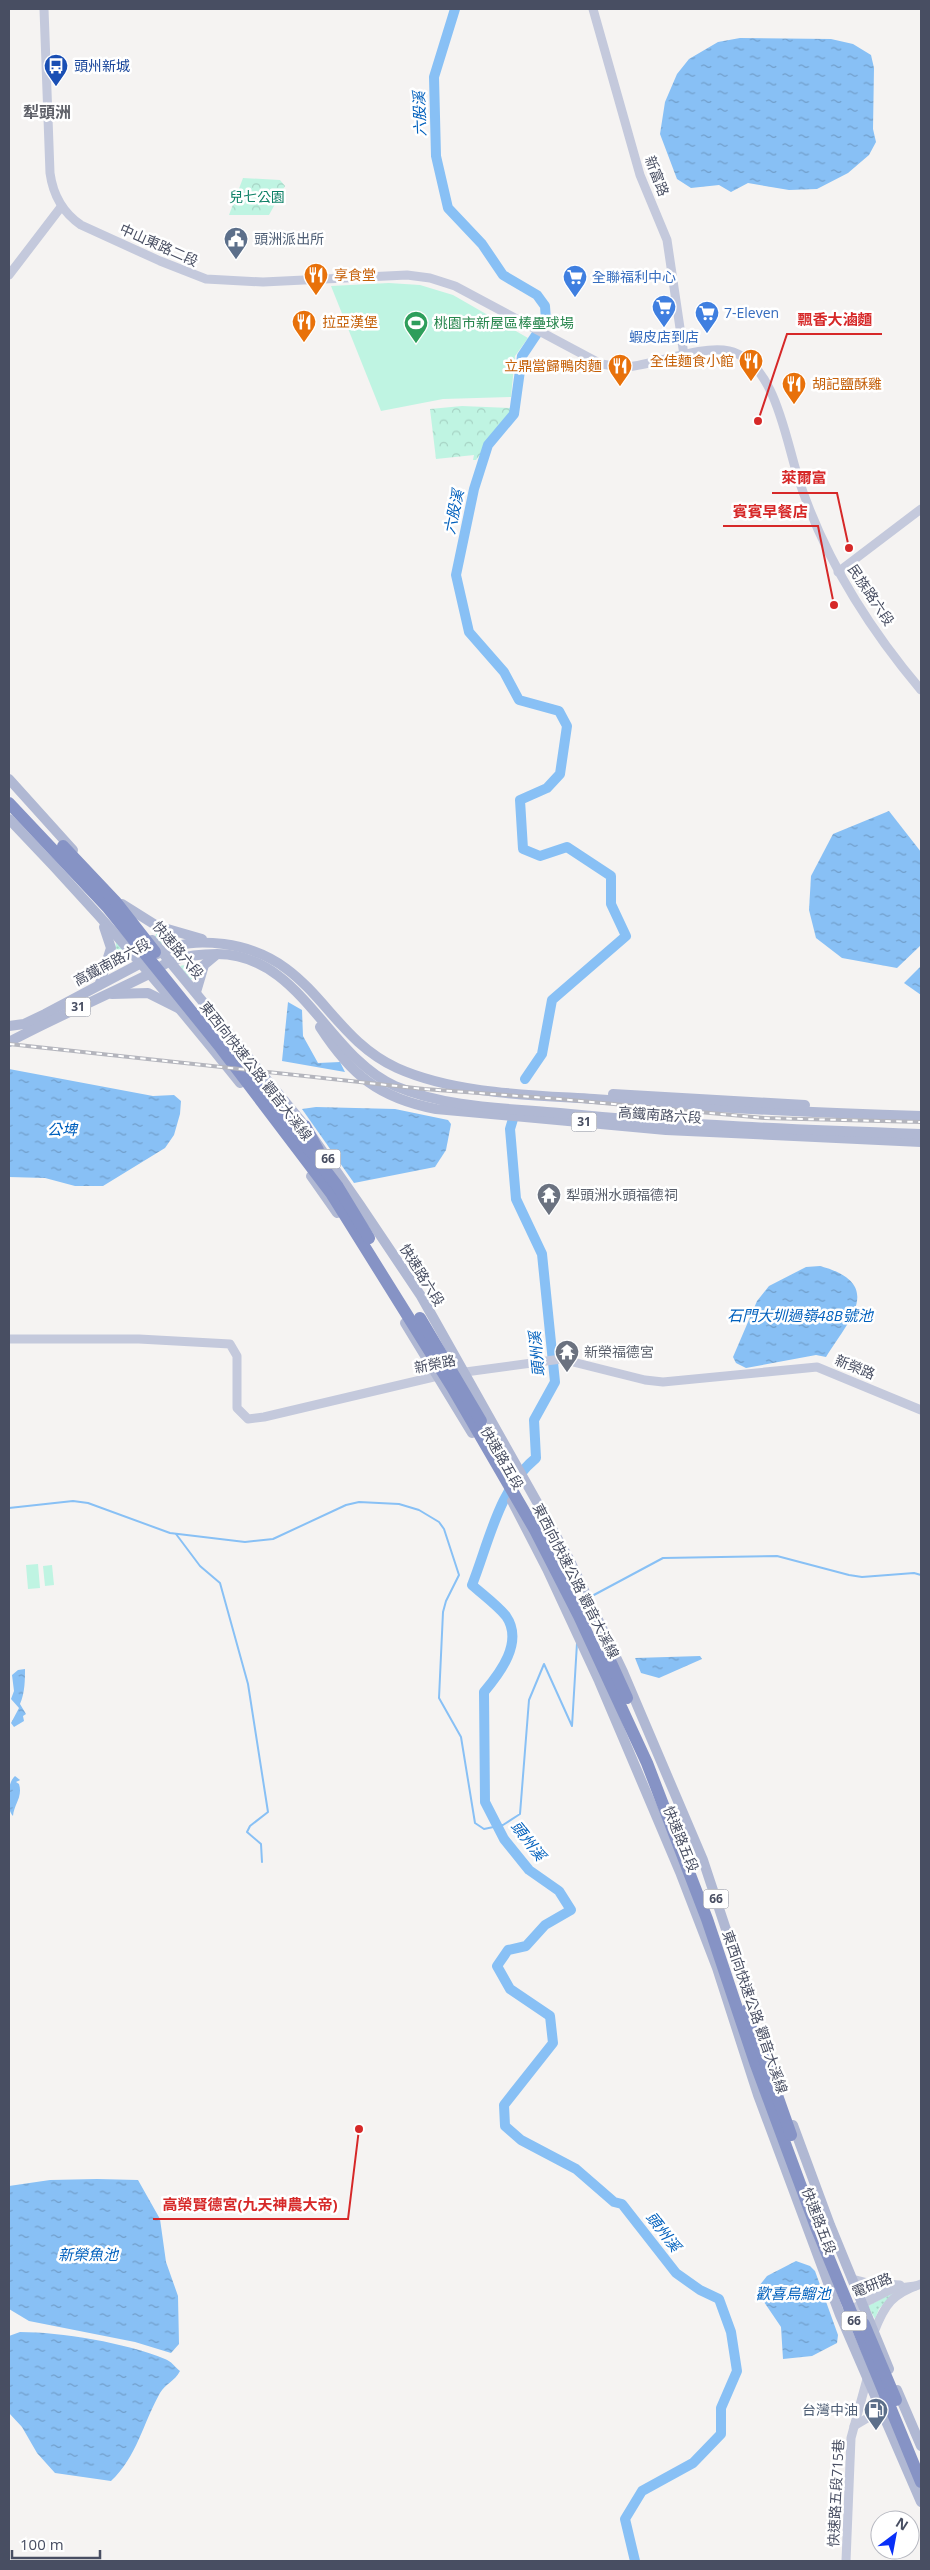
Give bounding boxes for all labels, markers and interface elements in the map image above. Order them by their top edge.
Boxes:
bus stop icon: 頭州新城 [43,53,69,87]
place label: 頭州新城 [74,56,130,75]
water label: 六股溪 [408,89,430,137]
district label: 犁頭洲 [23,101,71,123]
street label: 新富路 [641,153,674,199]
park label: 兒七公園 [229,187,285,206]
street label: 中山東路二段 [117,219,201,270]
public building icon: 頭洲派出所 [223,226,249,260]
place label: 頭洲派出所 [254,229,324,248]
restaurant icon: 享食堂 [303,262,329,296]
supermarket icon: 全聯福利中心 [562,264,588,298]
place label: 享食堂 [334,265,376,284]
place label: 全聯福利中心 [592,267,676,286]
supermarket icon: 蝦皮店到店 [651,294,677,328]
supermarket icon: 7-Eleven [694,300,720,334]
place label: 7-Eleven [724,303,779,322]
callout: 飄香大滷麵 [787,304,882,334]
restaurant icon: 拉亞漢堡 [291,309,317,343]
text: 飄香大滷麵 [797,309,873,329]
sports icon: 桃園市新屋區棒壘球場 [403,310,429,344]
place label: 拉亞漢堡 [322,312,378,331]
place label: 桃園市新屋區棒壘球場 [434,313,574,332]
place label: 蝦皮店到店 [629,327,699,346]
restaurant icon: 全佳麵食小館 [738,348,764,382]
place label: 全佳麵食小館 [650,351,734,370]
restaurant icon: 立鼎當歸鴨肉麵 [607,353,633,387]
place label: 立鼎當歸鴨肉麵 [504,356,602,375]
restaurant icon: 胡記鹽酥雞 [781,371,807,405]
place label: 胡記鹽酥雞 [812,374,882,393]
callout: 萊爾富 [772,463,837,493]
text: 萊爾富 [781,467,827,487]
water label: 六股溪 [439,486,468,536]
callout: 賓賓早餐店 [723,496,818,526]
text: 賓賓早餐店 [732,501,808,521]
street label: 民族路六段 [844,560,899,629]
street label: 快速路六段 [149,917,208,983]
street label: 高鐵南路六段 [70,933,153,990]
street label: 東西向快速公路 觀音大溪線 [196,997,317,1144]
road number: 31 [66,998,90,1016]
street label: 高鐵南路六段 [617,1102,703,1127]
road number: 31 [572,1112,596,1132]
water label: 公埤 [47,1119,79,1139]
road number: 66 [316,1150,340,1168]
temple icon: 犁頭洲水頭福德祠 [536,1182,562,1216]
place label: 犁頭洲水頭福德祠 [566,1185,678,1204]
street label: 快速路六段 [396,1240,449,1309]
water label: 石門大圳過嶺48B號池 [727,1305,875,1325]
water label: 頭州溪 [524,1329,548,1377]
temple icon: 新榮福德宮 [554,1339,580,1373]
place label: 新榮福德宮 [584,1342,654,1361]
street label: 新榮路 [412,1350,457,1377]
street label: 新榮路 [832,1350,878,1383]
street label: 快速路五段 [477,1423,528,1493]
street label: 東西向快速公路 觀音大溪線 [529,1500,624,1662]
street label: 快速路五段 [660,1803,703,1875]
water label: 頭州溪 [507,1816,552,1866]
road number: 66 [704,1890,728,1908]
street label: 東西向快速公路 觀音大溪線 [719,1928,792,2096]
street label: 快速路五段 [798,2185,841,2257]
callout: 高榮賢德宮(九天神農大帝) [153,2189,348,2219]
text: 高榮賢德宮(九天神農大帝) [162,2194,338,2214]
water label: 頭州溪 [642,2207,687,2257]
water label: 新榮魚池 [58,2244,120,2264]
street label: 電研路 [849,2268,895,2301]
water label: 歡喜烏鰡池 [755,2283,832,2303]
road number: 66 [842,2312,866,2330]
fuel station icon: 台灣中油 [863,2397,889,2431]
place label: 台灣中油 [802,2400,858,2419]
street label: 快速路五段715巷 [823,2439,848,2547]
north arrow [870,2510,920,2560]
text: N [892,2512,912,2535]
scale bar [12,2528,100,2560]
text: 100 m [20,2534,64,2554]

